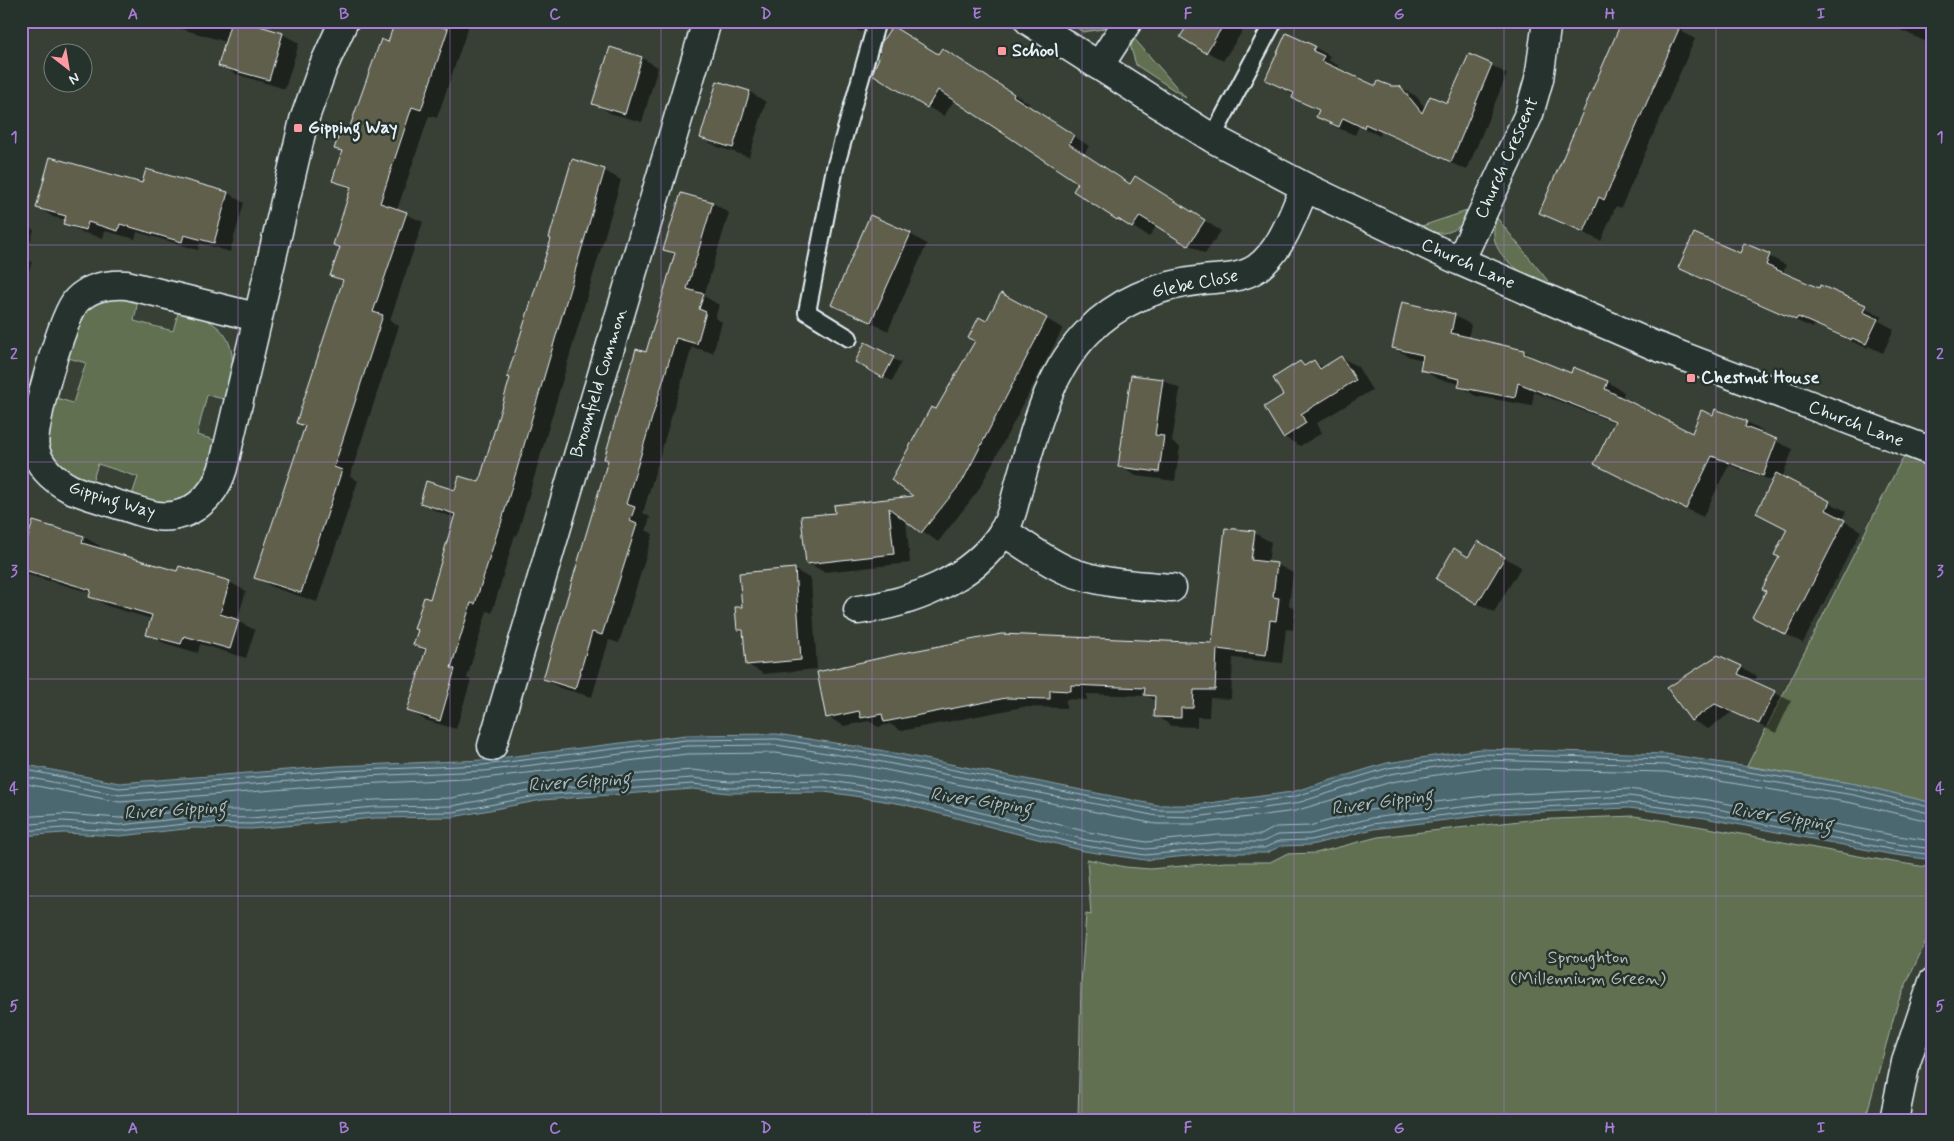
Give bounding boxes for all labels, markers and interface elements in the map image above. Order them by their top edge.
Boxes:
text: A [128,4,138,25]
text: B [339,4,349,25]
text: C [549,4,561,25]
text: D [760,4,772,25]
text: E [972,4,982,25]
text: F [1184,4,1193,25]
text: G [1394,4,1405,25]
text: H [1605,4,1616,25]
text: I [1817,4,1826,25]
place label: School [1012,39,1059,63]
north arrow [42,42,92,92]
marker: School [996,45,1008,57]
text: N [66,68,83,88]
street label: Church Crescent [1469,93,1545,223]
place label: Gipping Way [308,116,398,142]
marker: Gipping Way [292,122,304,134]
text: 1 [10,127,18,148]
text: 1 [1936,127,1944,148]
street label: Church Lane [1417,233,1519,295]
street label: Glebe Close [1150,264,1240,304]
street label: Broomfield Common [565,305,633,461]
text: 2 [10,344,18,365]
text: 2 [1936,344,1944,365]
place label: Chestnut House [1701,366,1819,390]
marker: Chestnut House [1685,372,1697,384]
street label: Church Lane [1805,395,1907,453]
street label: Gipping Way [65,475,158,526]
text: 3 [10,561,18,582]
text: 3 [1936,561,1944,582]
water label: River Gipping [527,766,633,800]
text: 4 [9,778,19,799]
text: 4 [1935,778,1945,799]
water label: River Gipping [928,781,1036,823]
water label: River Gipping [1329,782,1437,824]
water label: River Gipping [123,794,229,828]
water label: River Gipping [1729,797,1837,840]
park label: Sproughton (Millennium Green) [1510,946,1667,991]
text: 5 [9,996,19,1017]
text: 5 [1935,996,1945,1017]
text: A [128,1118,138,1139]
text: B [339,1118,349,1139]
text: C [549,1118,561,1139]
text: D [760,1118,772,1139]
text: E [972,1118,982,1139]
text: F [1184,1118,1193,1139]
text: G [1394,1118,1405,1139]
text: H [1605,1118,1616,1139]
text: I [1817,1118,1826,1139]

